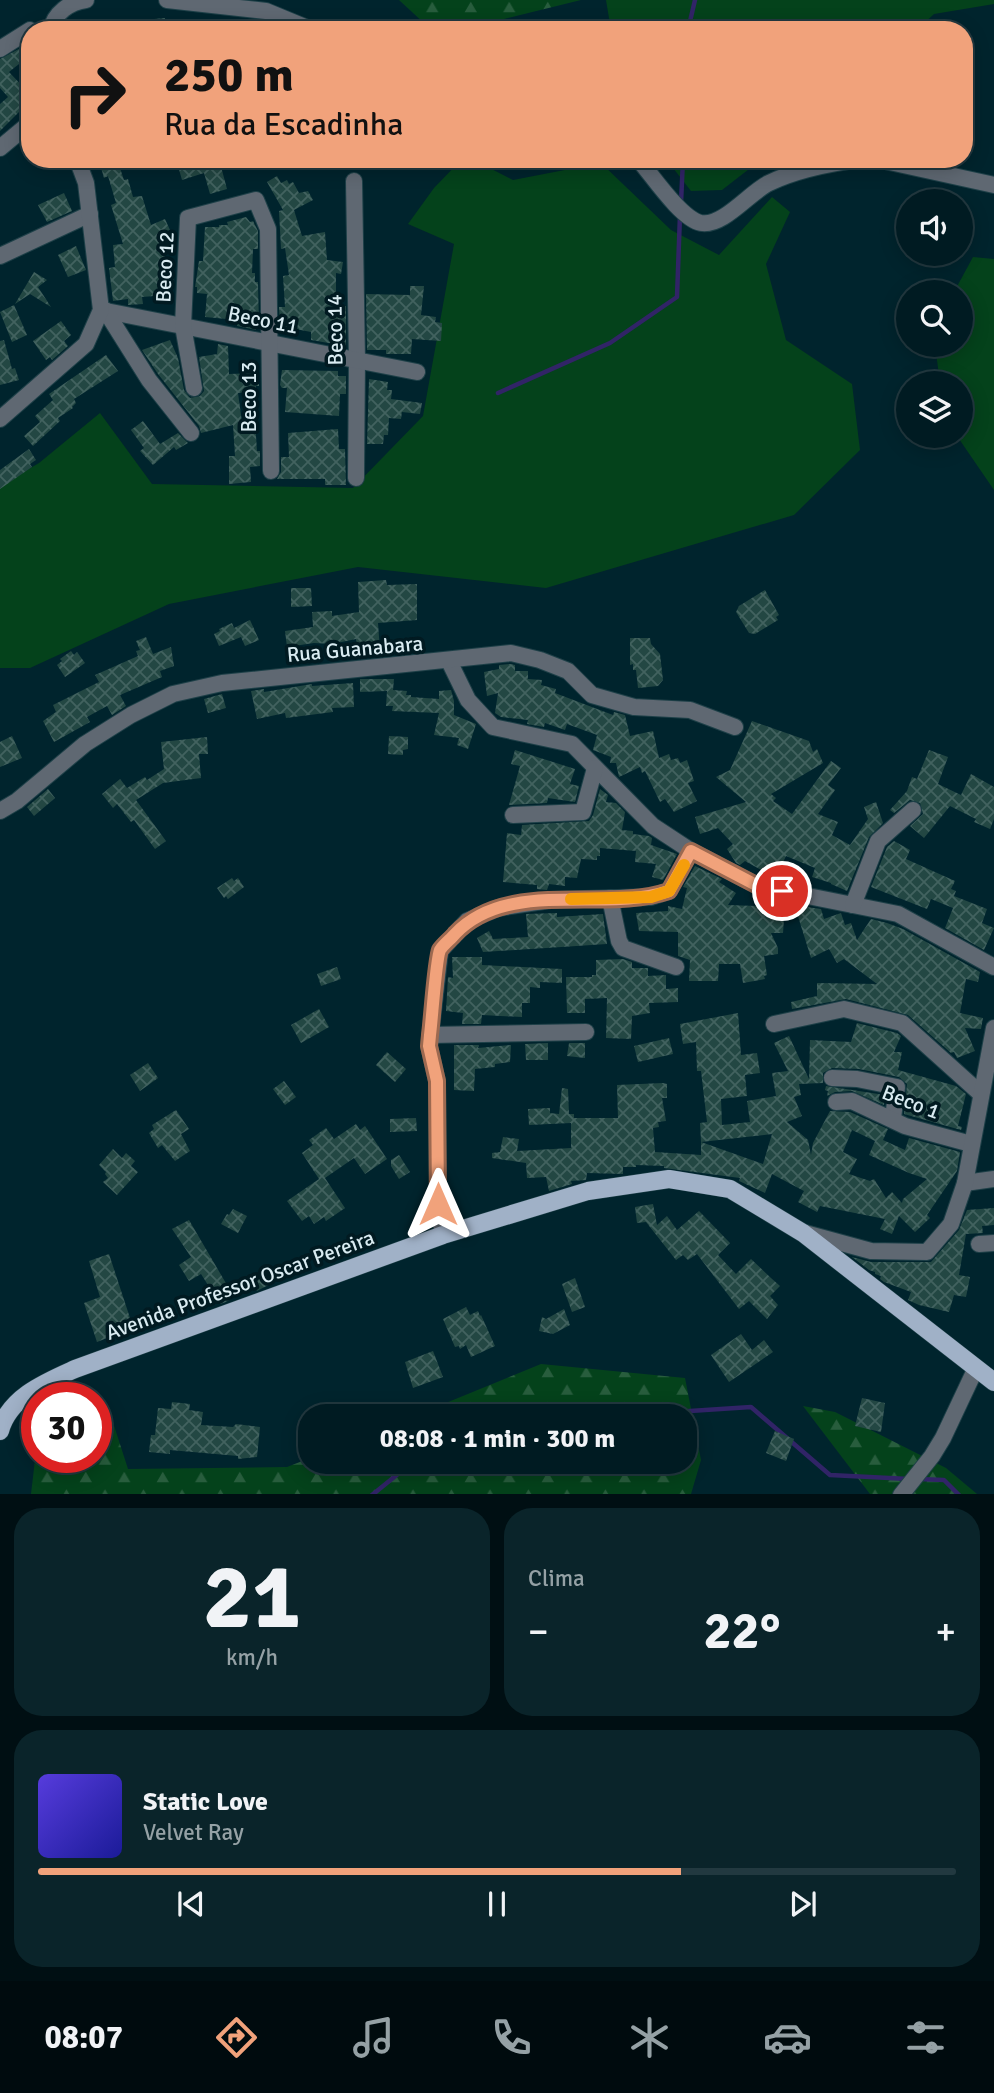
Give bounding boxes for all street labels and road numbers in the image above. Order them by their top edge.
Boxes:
street label: Beco 12 [150,231,180,303]
street label: Beco 14 [321,294,349,366]
street label: Beco 11 [226,300,300,340]
street label: Beco 13 [236,361,262,433]
street label: Rua Guanabara [286,630,424,668]
street label: Beco 1 [878,1079,944,1125]
street label: Avenida Professor Oscar Pereira [102,1224,378,1346]

